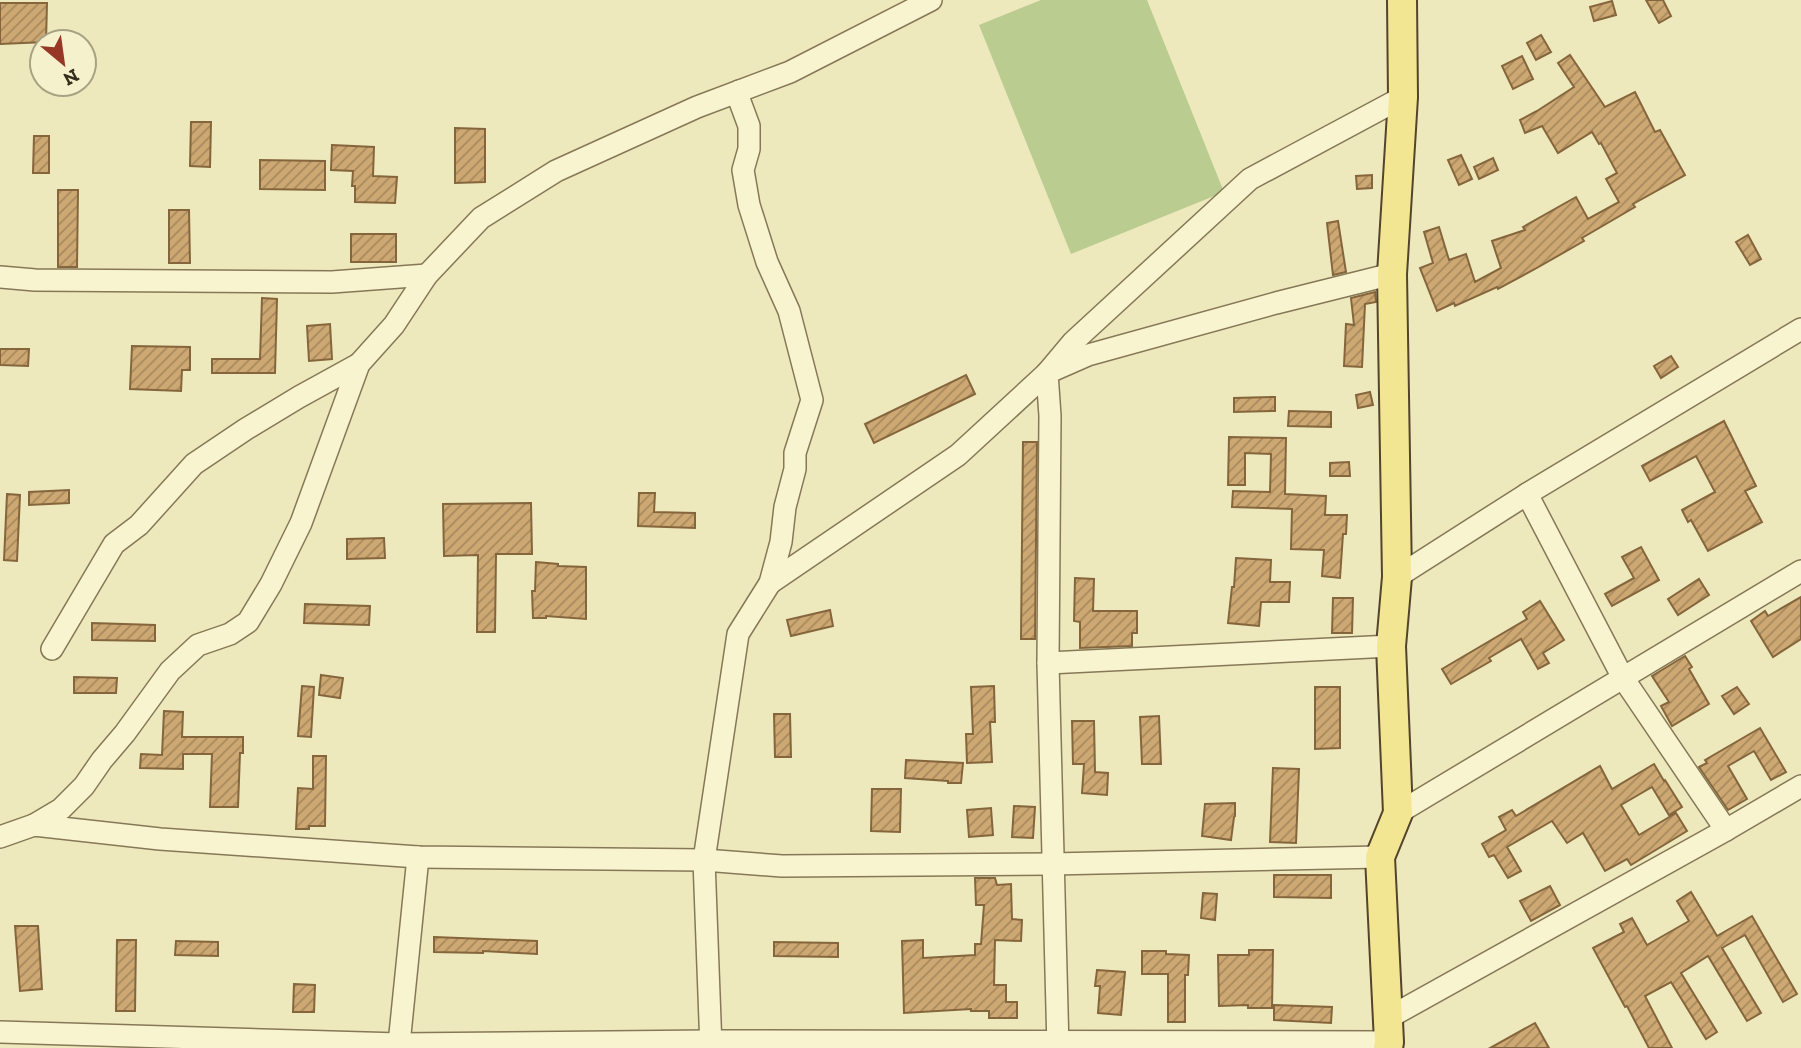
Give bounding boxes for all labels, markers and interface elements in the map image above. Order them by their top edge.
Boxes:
north arrow [28,28,98,98]
text: N [59,64,83,91]

